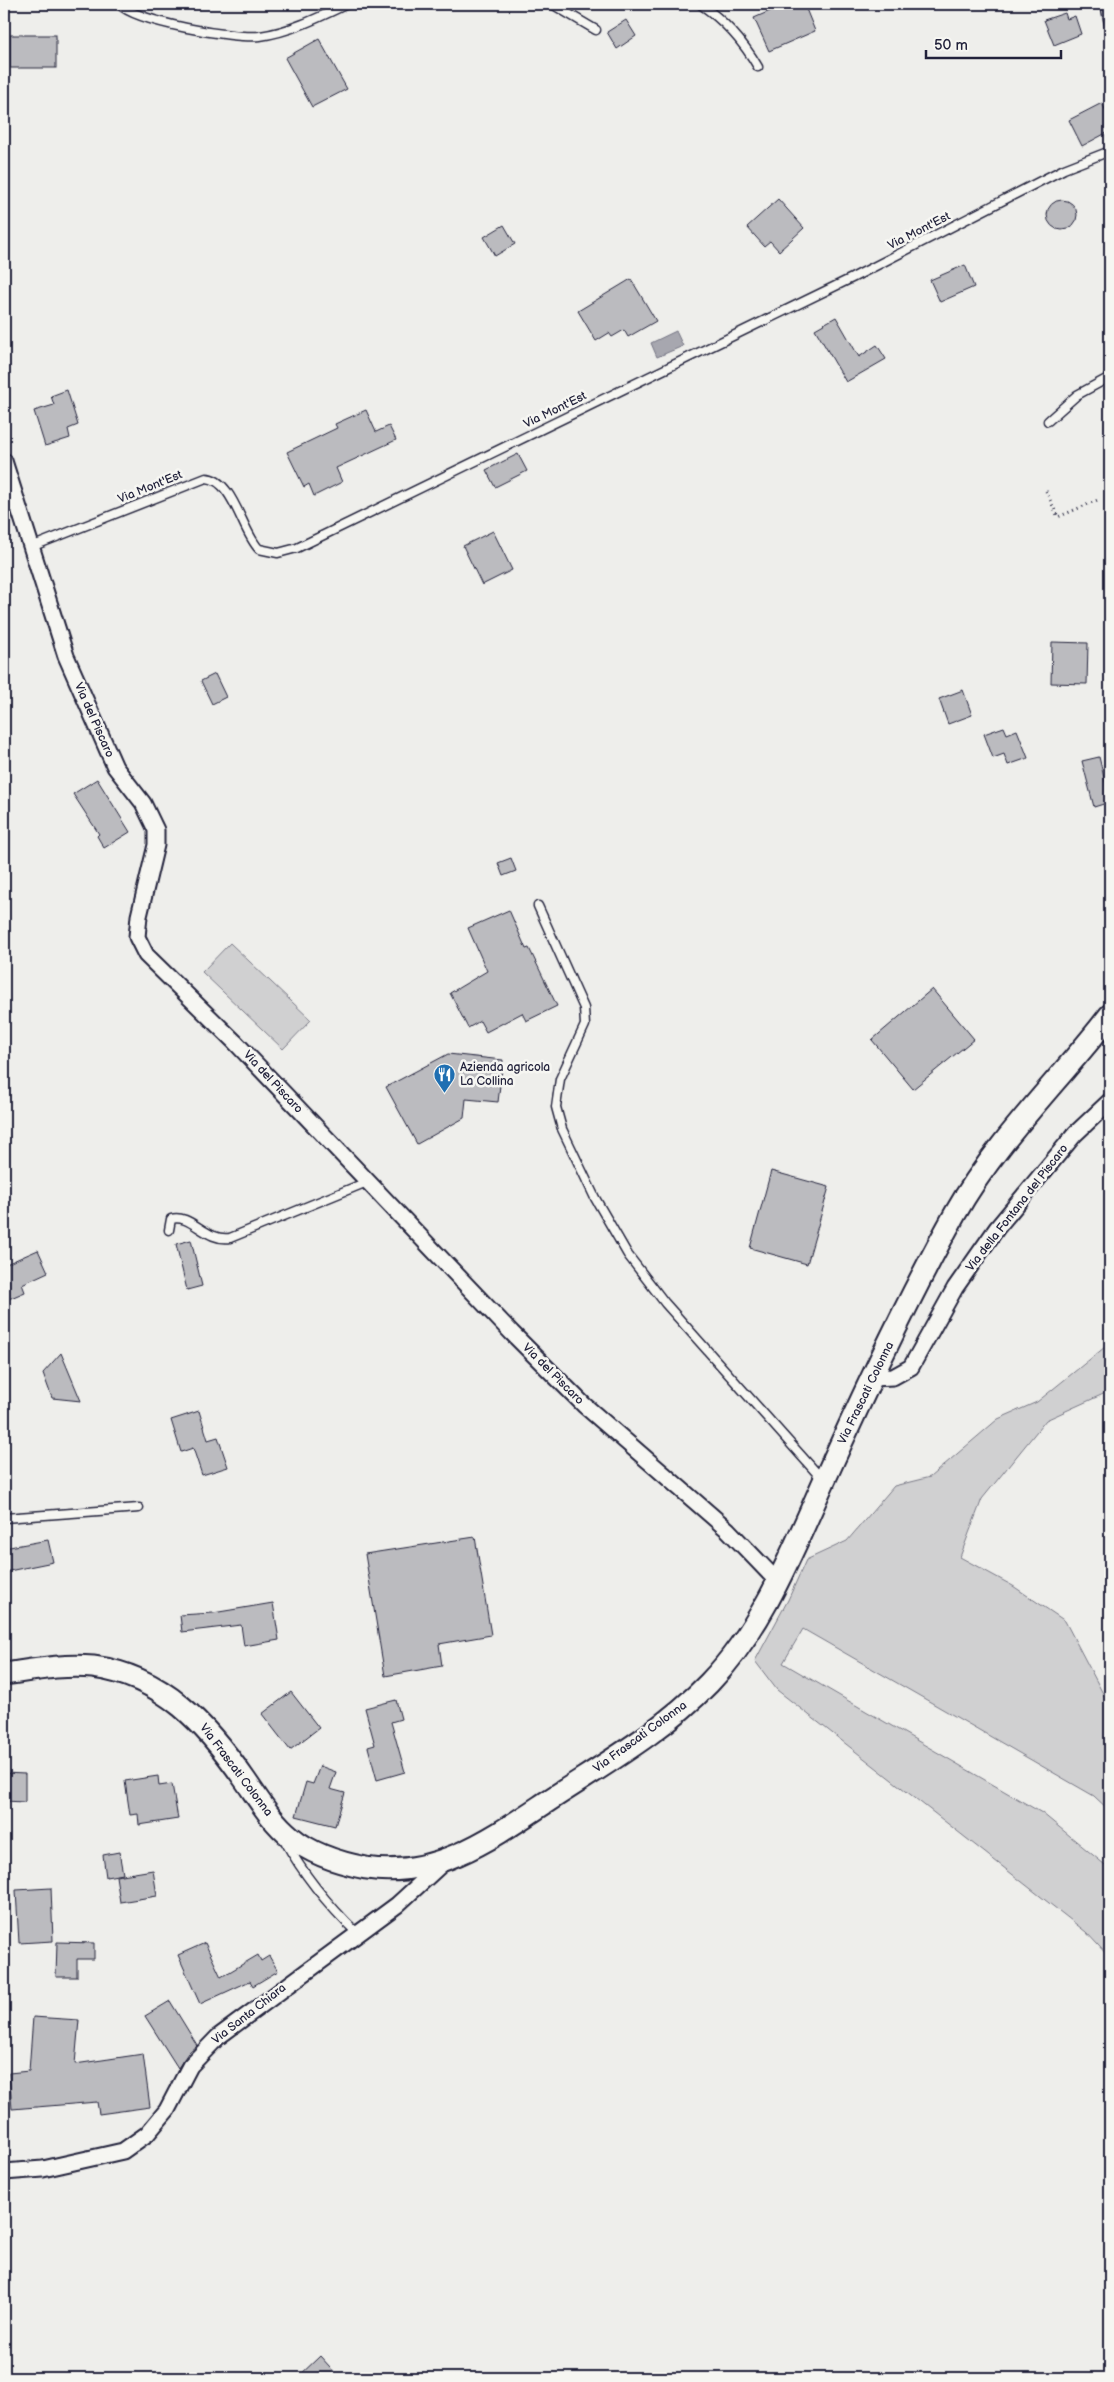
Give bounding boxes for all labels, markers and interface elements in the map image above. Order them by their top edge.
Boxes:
scale bar [926,28,1062,60]
text: 50 m [934,36,968,55]
street label: Via Mont'Est [885,209,953,253]
street label: Via Mont'Est [521,388,589,432]
street label: Via Mont'Est [116,467,185,507]
street label: Via del Piscaro [71,680,117,760]
street label: Via del Piscaro [240,1047,306,1117]
place label: Azienda agricola La Collina [460,1060,550,1089]
restaurant icon: Azienda agricola La Collina [432,1062,456,1093]
street label: Via della Fontana del Piscaro [963,1141,1071,1275]
street label: Via Frascati Colonna [835,1339,897,1447]
street label: Via del Piscaro [519,1340,587,1408]
street label: Via Frascati Colonna [590,1698,690,1776]
street label: Via Frascati Colonna [196,1721,276,1819]
street label: Via Santa Chiara [209,1980,289,2048]

